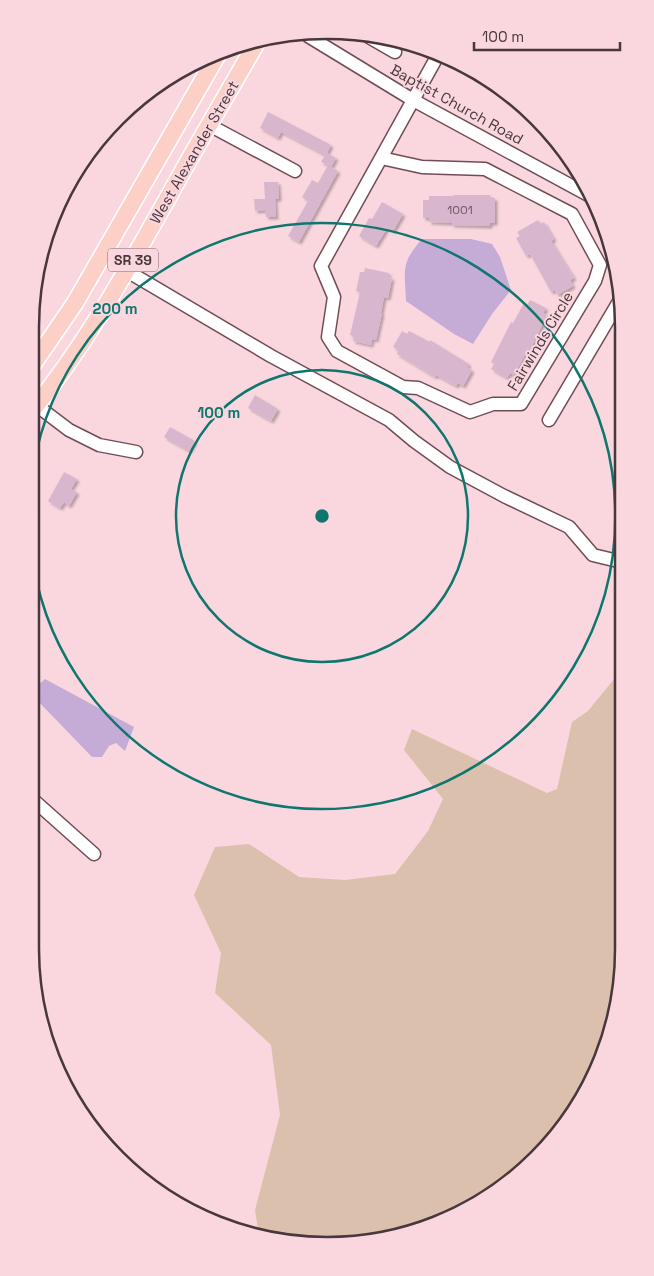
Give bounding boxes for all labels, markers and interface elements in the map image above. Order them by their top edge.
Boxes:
scale bar [474,20,620,52]
text: 100 m [482,27,524,46]
street label: Baptist Church Road [387,60,527,148]
street label: West Alexander Street [145,77,243,227]
house number: 1001 [447,202,473,218]
road number: SR 39 [108,248,158,272]
street label: Fairwinds Circle [503,288,577,394]
text: 200 m [93,299,137,318]
text: 100 m [198,403,240,422]
centre of rings [313,507,331,525]

